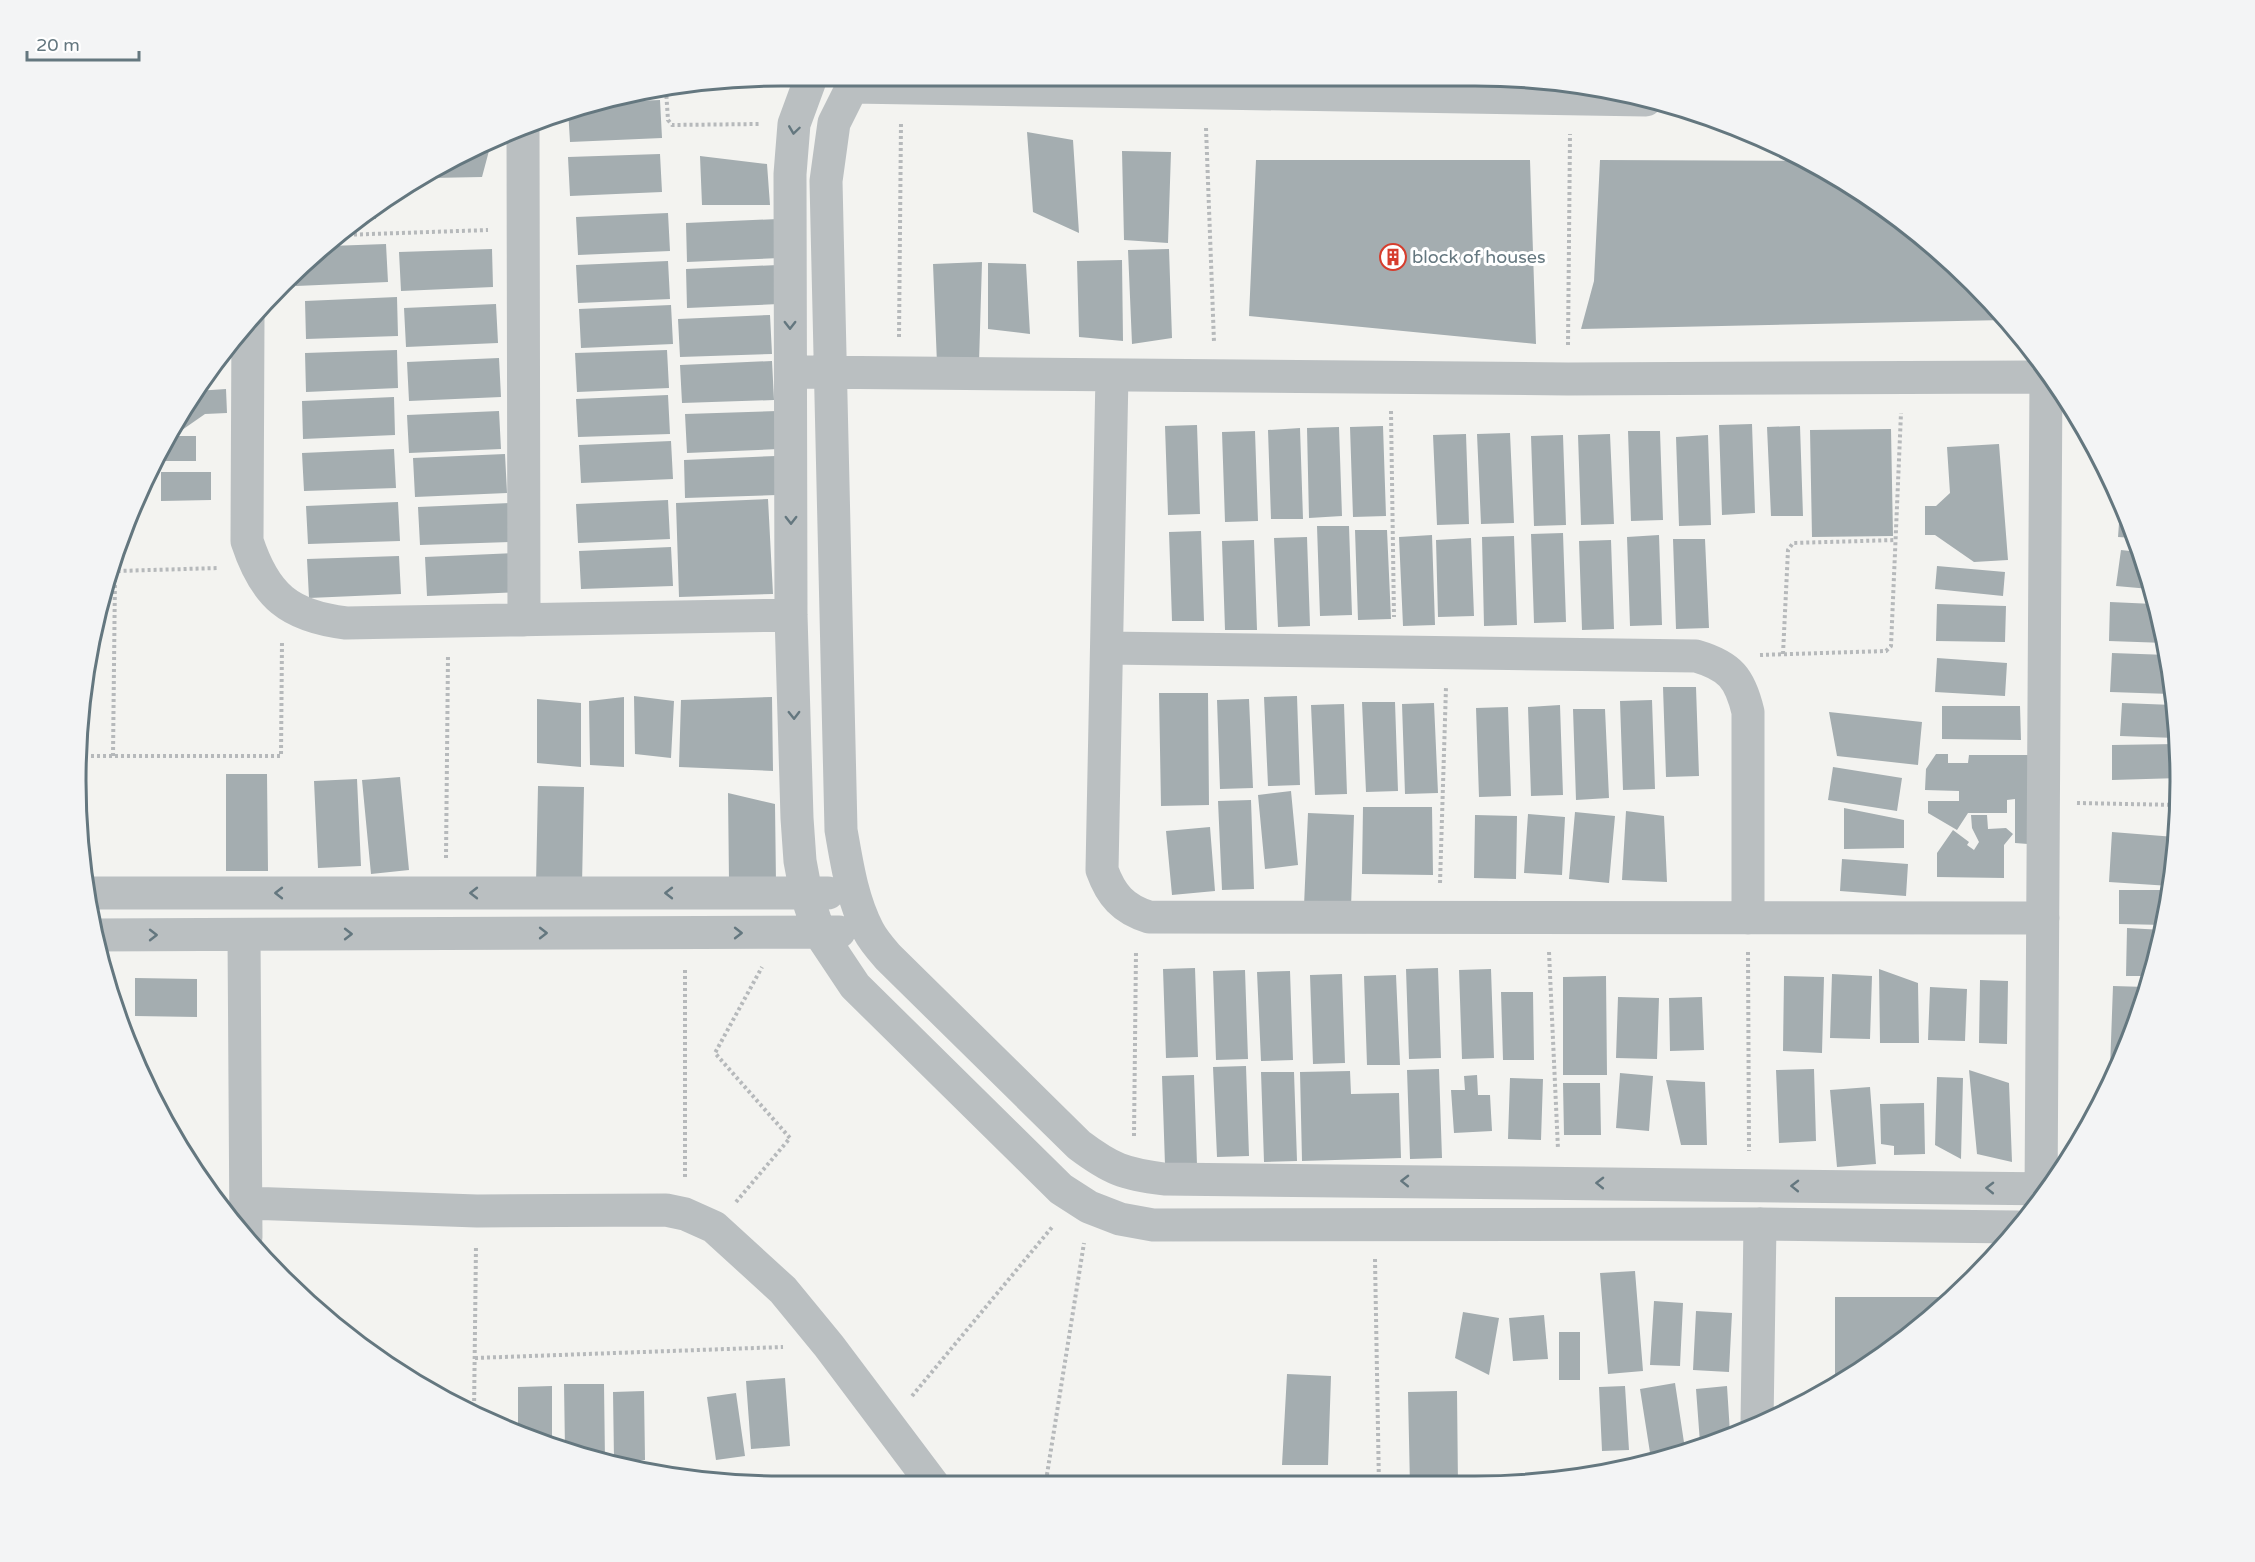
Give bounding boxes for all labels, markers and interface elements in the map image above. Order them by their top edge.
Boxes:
scale bar [27,24,140,62]
text: 20 m [36,34,80,56]
one-way arrow [789,126,801,135]
building icon: block of houses [1378,242,1408,272]
place label: block of houses [1412,246,1546,268]
one-way arrow [784,321,796,330]
one-way arrow [785,516,797,525]
one-way arrow [788,711,800,720]
one-way arrow [274,887,283,899]
one-way arrow [469,887,478,899]
one-way arrow [664,887,673,899]
one-way arrow [538,927,547,940]
one-way arrow [733,927,742,939]
one-way arrow [343,928,352,940]
one-way arrow [148,929,157,941]
one-way arrow [1400,1175,1409,1187]
one-way arrow [1595,1177,1604,1189]
one-way arrow [1790,1180,1799,1192]
one-way arrow [1985,1182,1994,1194]

